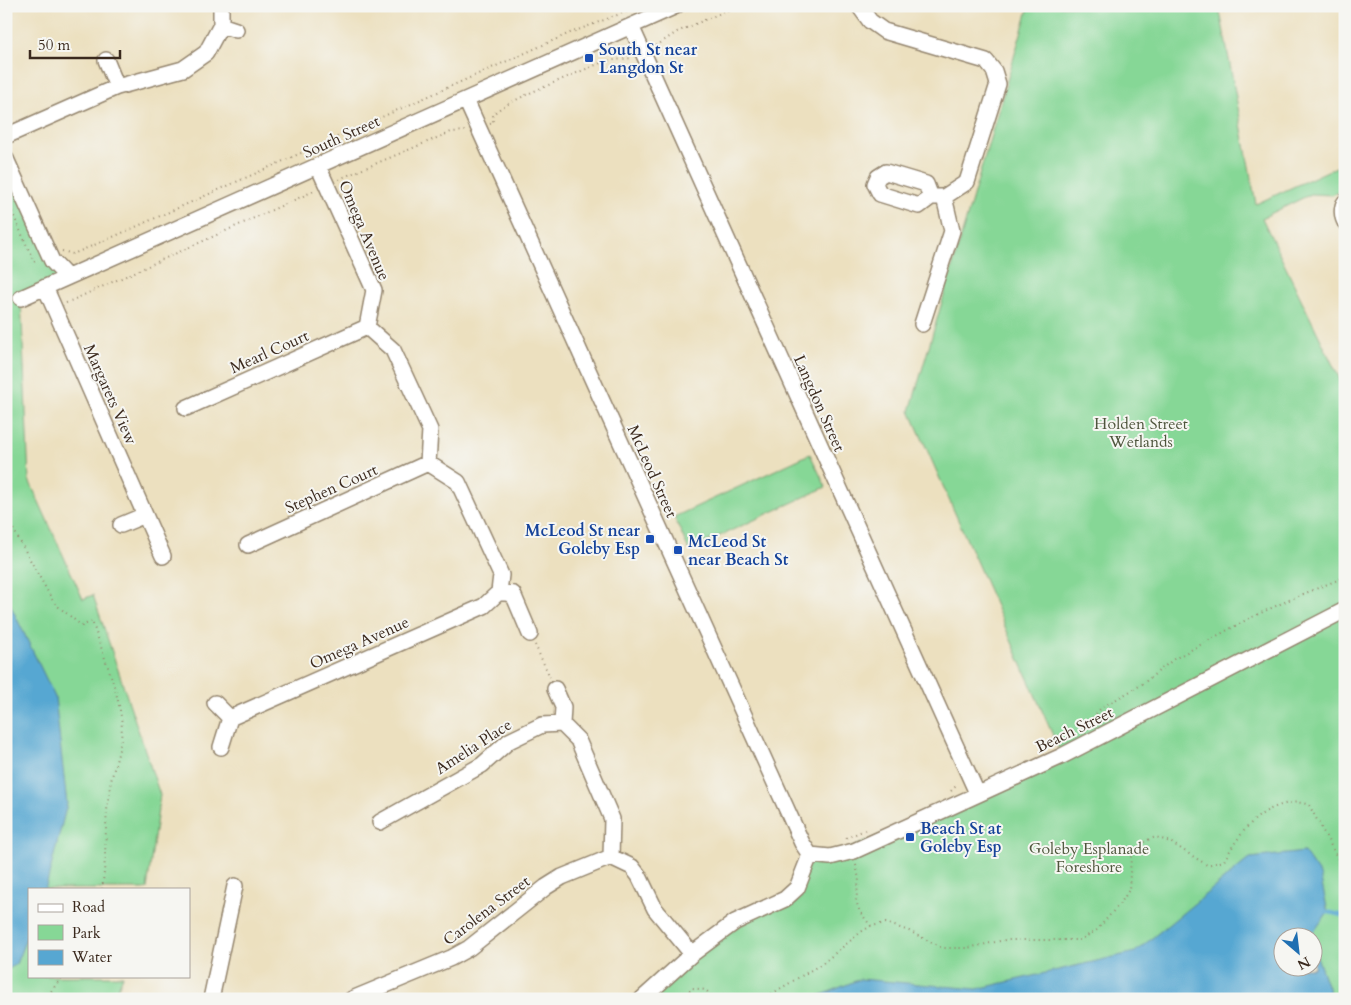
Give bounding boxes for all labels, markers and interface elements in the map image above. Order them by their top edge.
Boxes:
scale bar [30,28,120,60]
text: 50 m [38,35,70,55]
place label: South St near Langdon St [599,39,698,79]
marker: South St near Langdon St [583,52,595,64]
street label: South Street [299,110,383,164]
street label: Omega Avenue [333,177,395,284]
street label: Mearl Court [227,325,312,379]
street label: Margarets View [78,341,142,448]
street label: Langdon Street [788,352,850,455]
park label: Holden Street Wetlands [1094,413,1188,453]
street label: McLeod Street [622,422,682,521]
street label: Stephen Court [282,459,381,519]
place label: McLeod St near Goleby Esp [525,520,641,560]
place label: McLeod St near Beach St [688,531,789,571]
marker: McLeod St near Goleby Esp [644,533,656,545]
marker: McLeod St near Beach St [672,544,684,556]
street label: Omega Avenue [306,611,413,675]
street label: Beach Street [1032,702,1117,758]
street label: Amelia Place [431,714,516,780]
place label: Beach St at Goleby Esp [920,818,1002,858]
marker: Beach St at Goleby Esp [904,831,916,843]
park label: Goleby Esplanade Foreshore [1029,838,1149,878]
street label: Carolena Street [439,871,535,951]
legend [28,888,190,978]
text: Road [72,897,105,917]
text: Park [72,923,101,943]
north arrow [1274,928,1324,978]
text: Water [71,947,113,967]
text: N [1294,952,1314,974]

